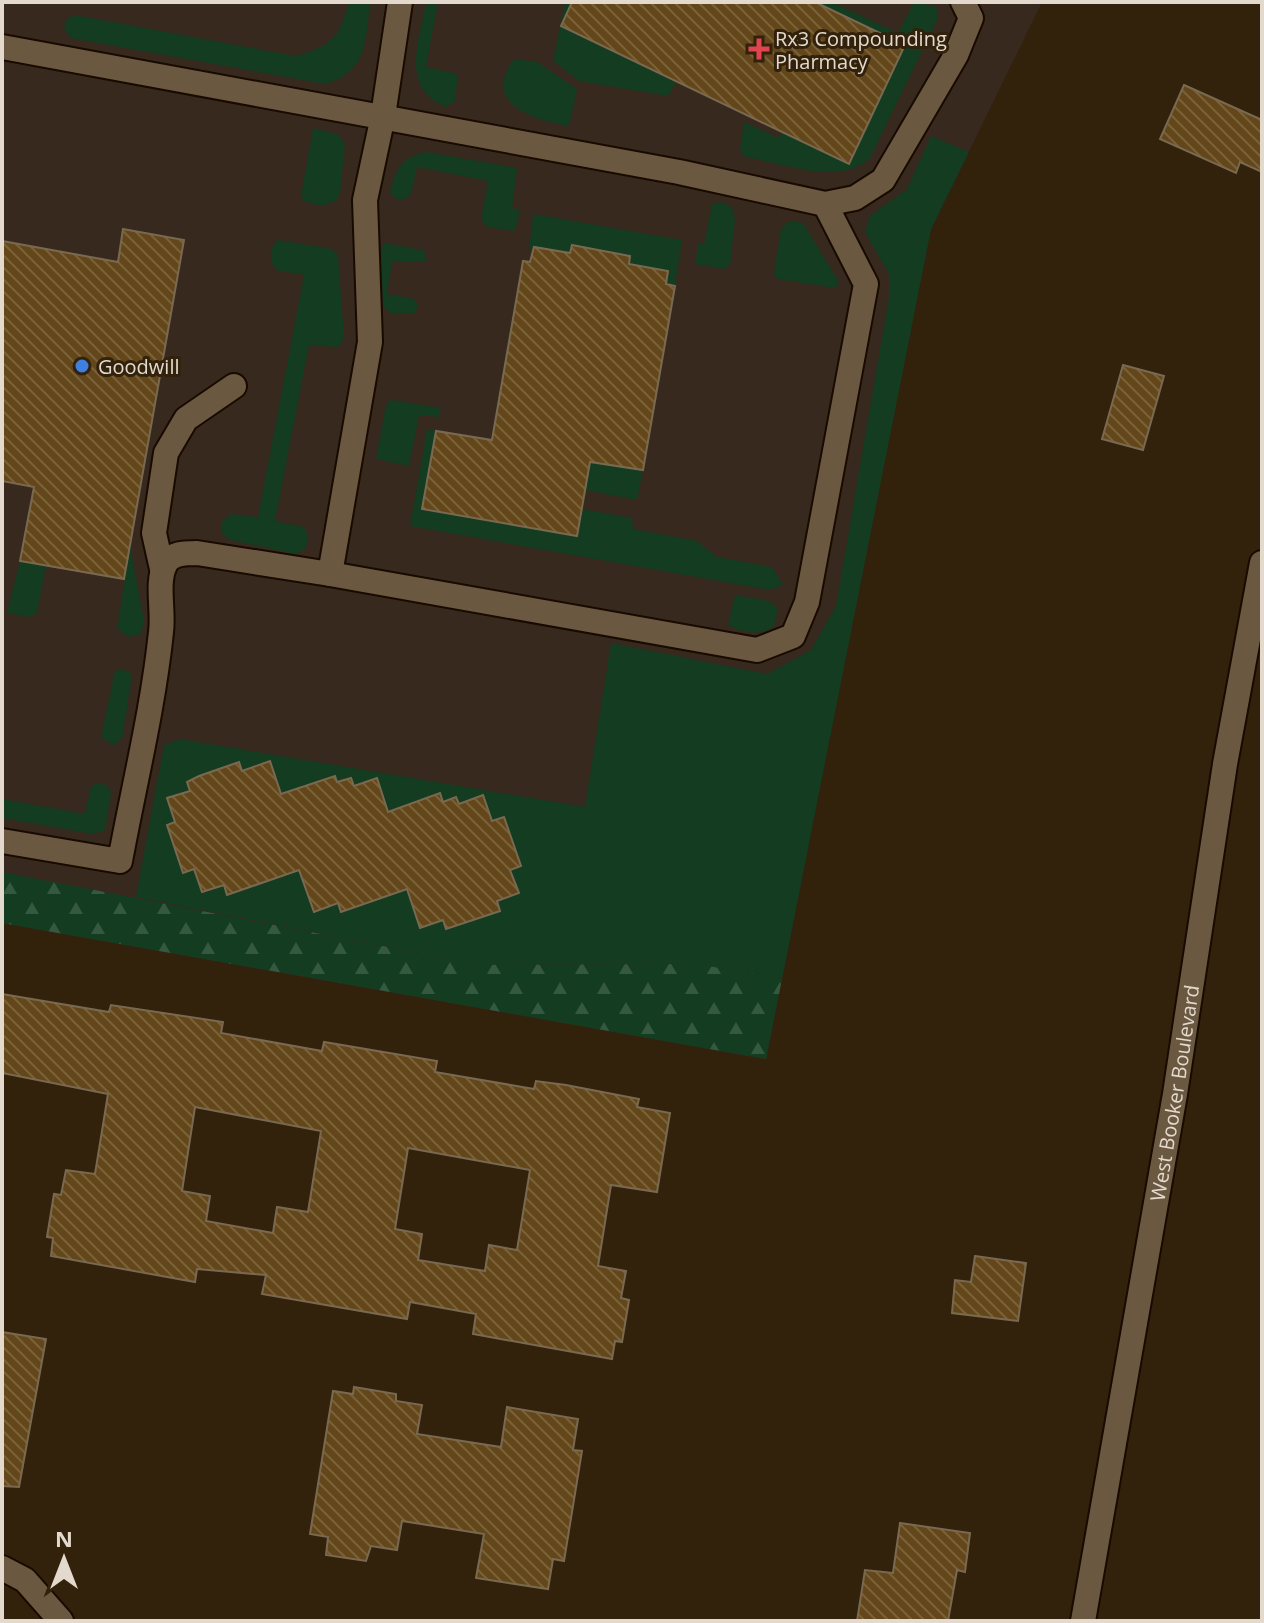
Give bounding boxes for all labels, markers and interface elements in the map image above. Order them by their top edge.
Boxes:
place label: Rx3 Compounding Pharmacy [775,25,947,75]
marker: Rx3 Compounding Pharmacy [750,40,768,58]
place label: Goodwill [98,353,179,380]
marker: Goodwill [73,357,91,375]
street label: West Booker Boulevard [1143,983,1205,1203]
north arrow [24,1519,104,1599]
text: N [55,1523,73,1553]

